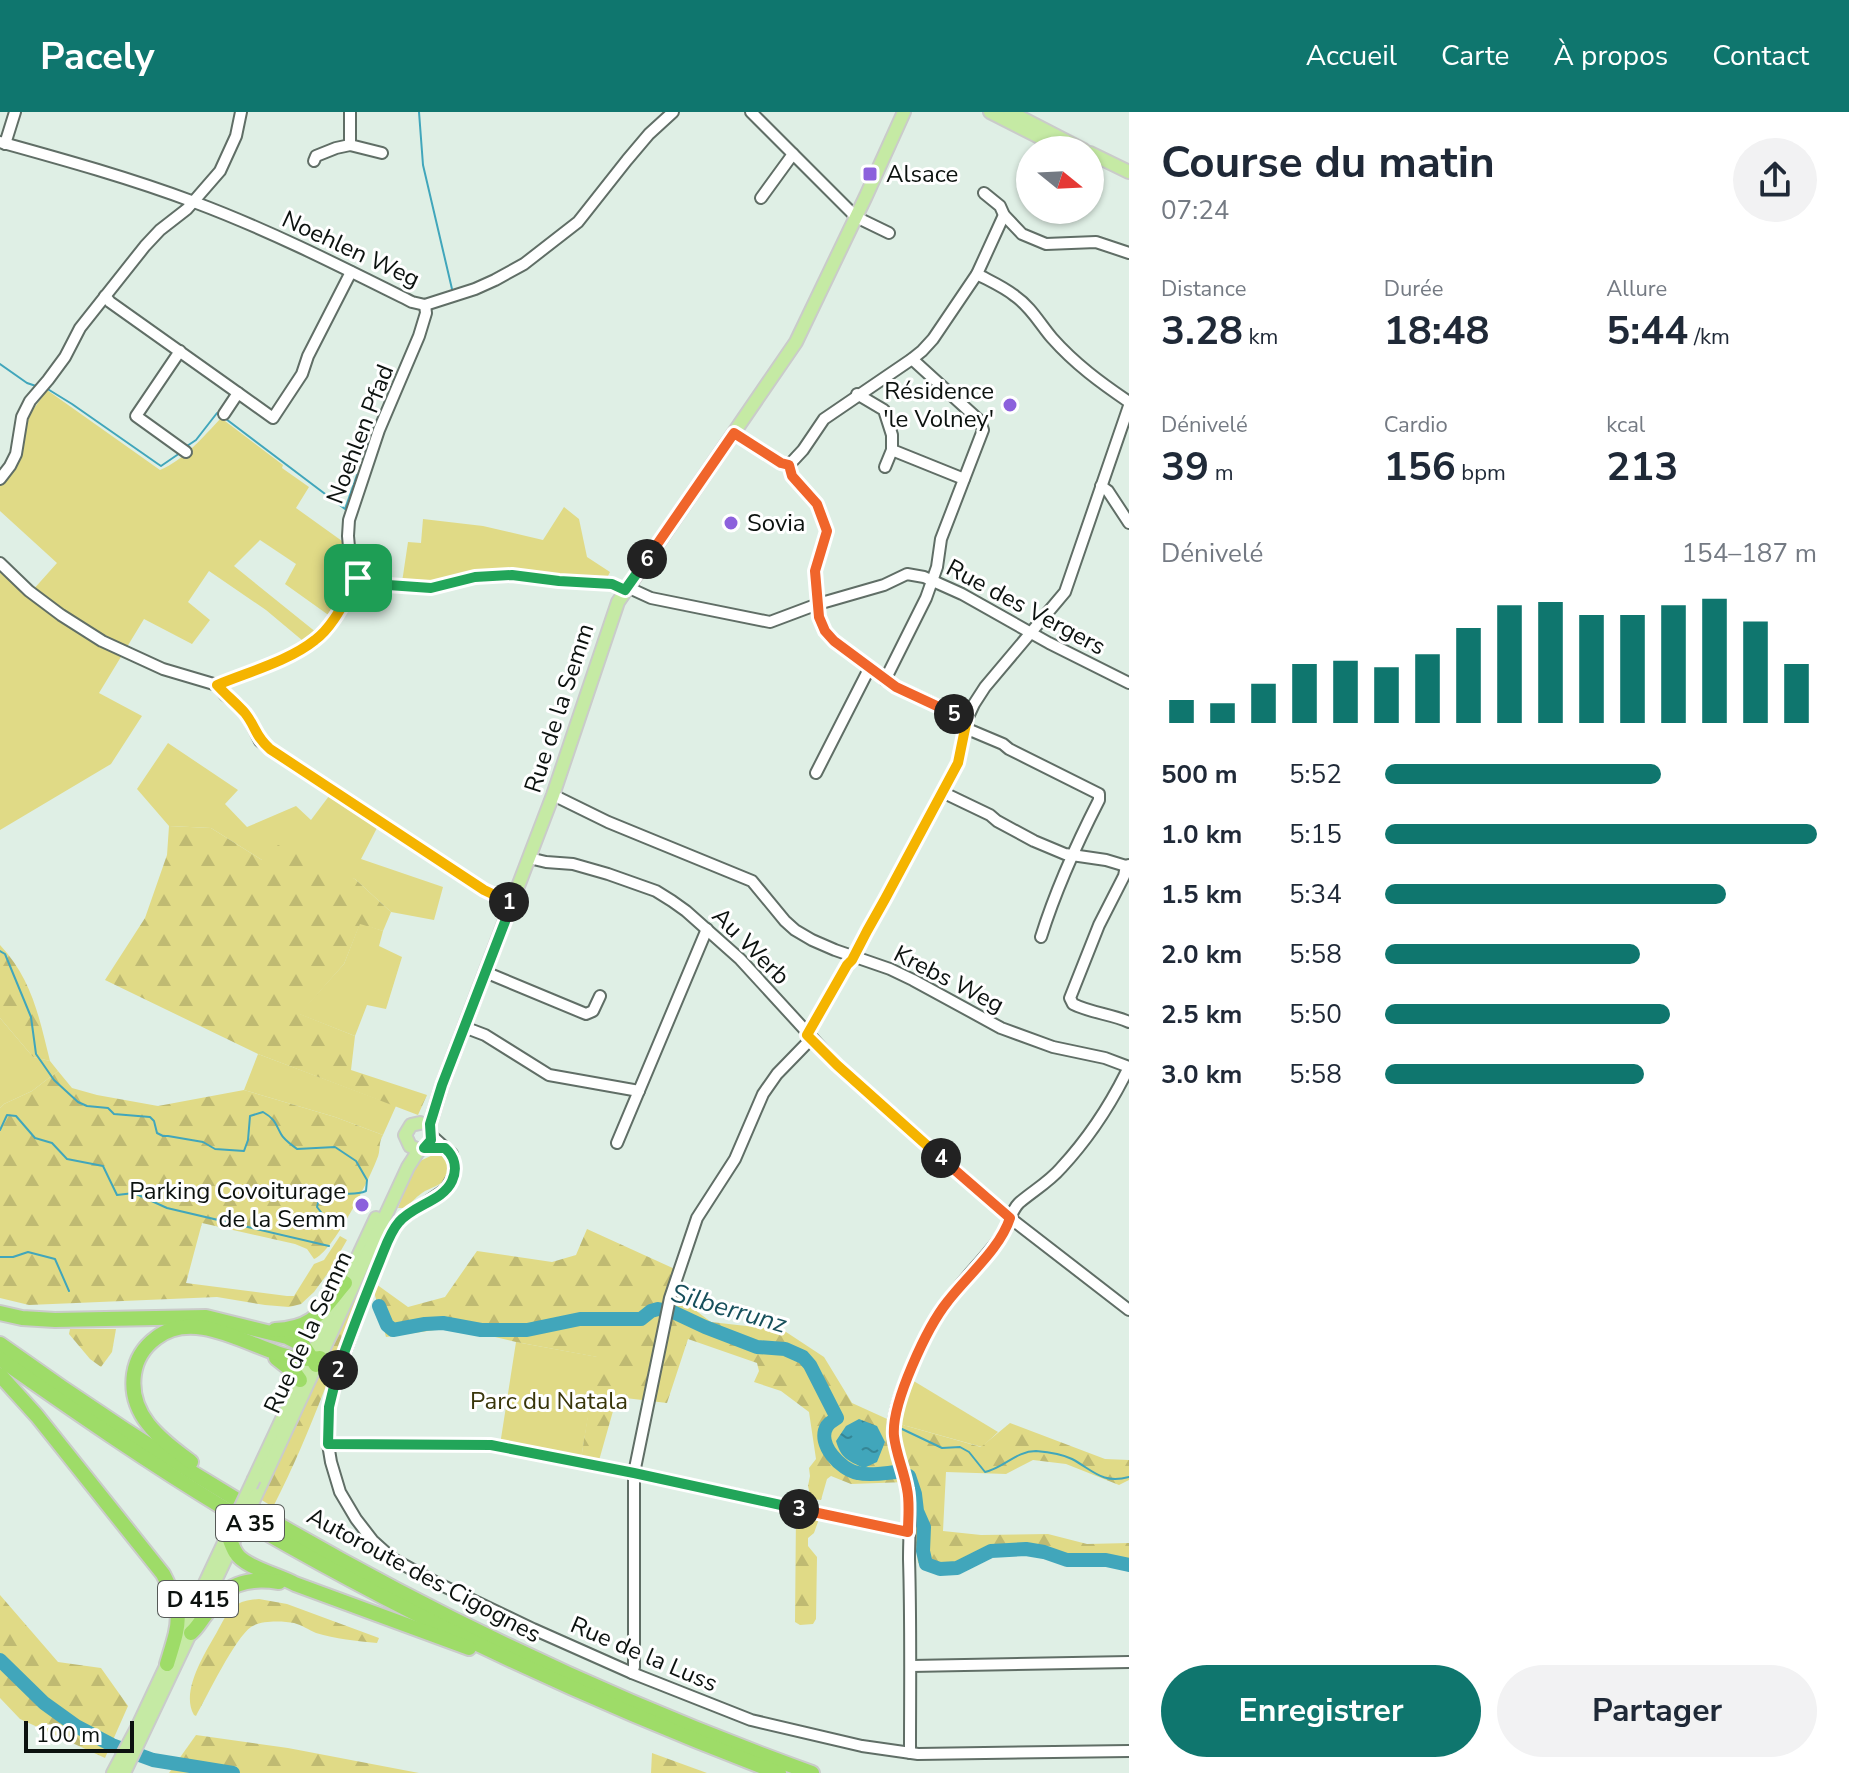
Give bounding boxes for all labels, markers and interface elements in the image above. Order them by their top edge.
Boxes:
text: Pacely [40,31,154,82]
text: Accueil [1306,37,1397,75]
text: Carte [1441,37,1510,75]
text: À propos [1554,37,1668,75]
text: Contact [1712,37,1809,75]
text: Course du matin [1161,133,1495,193]
north arrow [1016,136,1104,224]
map controls [1016,136,1104,224]
button: share [1733,138,1817,222]
place label: Alsace [886,158,958,190]
marker: Alsace [861,165,879,183]
text: 07:24 [1161,193,1229,228]
street label: Noehlen Weg [277,203,425,295]
text: Distance [1161,274,1246,304]
text: Durée [1384,274,1443,304]
text: Allure [1606,274,1667,304]
text: 3.28 [1161,304,1243,358]
text: 18:48 [1384,304,1490,358]
text: 5:44 [1606,304,1688,358]
text: km [1243,322,1278,352]
text: /km [1688,322,1730,352]
street label: Noehlen Pfad [319,360,401,508]
place label: Résidence 'le Volney' [883,375,994,435]
marker: Résidence 'le Volney' [1001,396,1019,414]
text: Dénivelé [1161,410,1248,440]
text: Cardio [1384,410,1448,440]
text: kcal [1606,410,1645,440]
text: 39 [1161,440,1209,494]
text: 156 [1384,440,1456,494]
text: 213 [1606,440,1678,494]
text: m [1209,458,1234,488]
text: bpm [1456,458,1506,488]
place label: Sovia [747,507,806,539]
marker: Sovia [722,514,740,532]
text: Dénivelé [1161,536,1263,571]
text: 154–187 m [1681,536,1817,571]
pin: 6 [627,539,667,579]
pin [324,544,392,612]
text: 6 [640,544,654,574]
street label: Rue des Vergers [941,552,1111,662]
icon: arrive [336,556,380,600]
street label: Rue de la Semm [517,619,601,797]
pin: 5 [934,694,974,734]
text: 5 [947,699,961,729]
text: 500 m [1161,757,1238,792]
text: 5:52 [1289,757,1342,792]
text: 1.0 km [1161,817,1242,852]
text: 5:15 [1289,817,1342,852]
text: 1.5 km [1161,877,1242,912]
text: 5:34 [1289,877,1342,912]
pin: 1 [489,882,529,922]
text: 1 [502,887,516,917]
street label: Au Werb [705,900,797,992]
text: 2.0 km [1161,937,1242,972]
text: 5:58 [1289,937,1342,972]
street label: Krebs Weg [888,938,1010,1020]
text: 2.5 km [1161,997,1242,1032]
text: 5:50 [1289,997,1342,1032]
text: 3.0 km [1161,1057,1242,1092]
text: 5:58 [1289,1057,1342,1092]
pin: 4 [921,1138,961,1178]
text: 4 [934,1143,948,1173]
place label: Parking Covoiturage de la Semm [129,1175,346,1235]
marker: Parking Covoiturage de la Semm [353,1196,371,1214]
street label: Rue de la Semm [256,1245,360,1419]
water label: Silberrunz [667,1275,791,1342]
pin: 2 [318,1350,358,1390]
text: 2 [331,1355,345,1385]
park label: Parc du Natala [470,1385,628,1417]
pin: 3 [779,1489,819,1529]
text: 3 [792,1494,806,1524]
street label: Autoroute des Cigognes [301,1500,547,1650]
road number: A 35 [216,1505,284,1541]
road number: D 415 [158,1581,238,1617]
street label: Rue de la Luss [566,1609,722,1699]
button: Enregistrer [1161,1665,1481,1757]
button: Partager [1497,1665,1817,1757]
scale bar [24,1717,134,1753]
text: 100 m [36,1720,100,1750]

